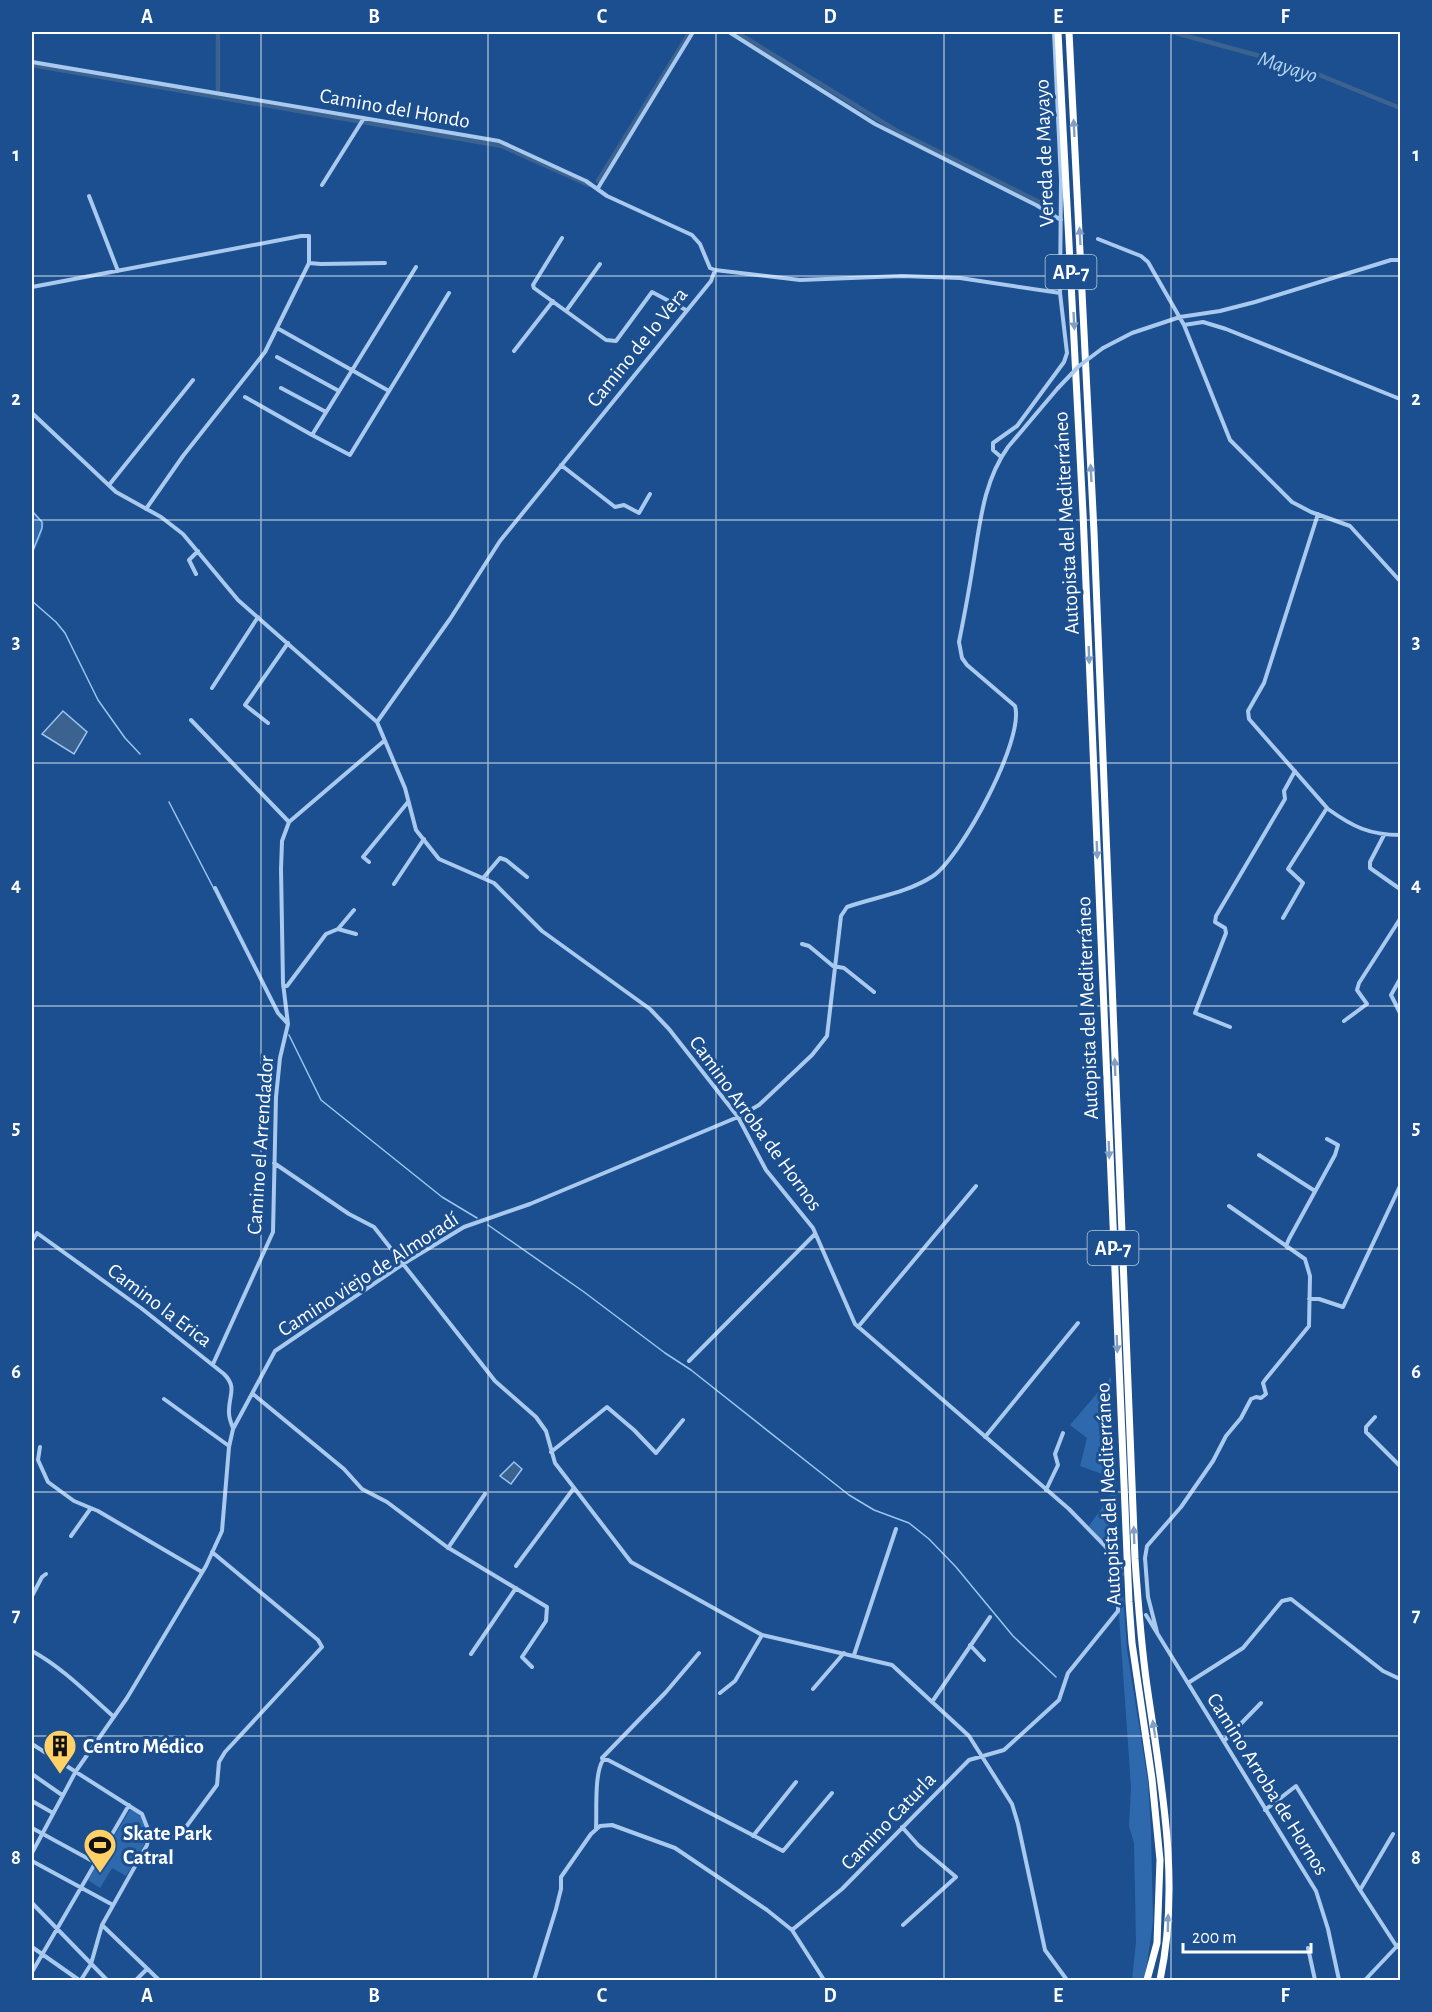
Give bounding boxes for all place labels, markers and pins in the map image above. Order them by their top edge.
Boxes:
building icon: Centro Médico [42,1728,78,1775]
place label: Centro Médico [83,1736,204,1757]
place label: Skate Park Catral [123,1823,213,1868]
sports icon: Skate Park Catral [82,1827,118,1874]

